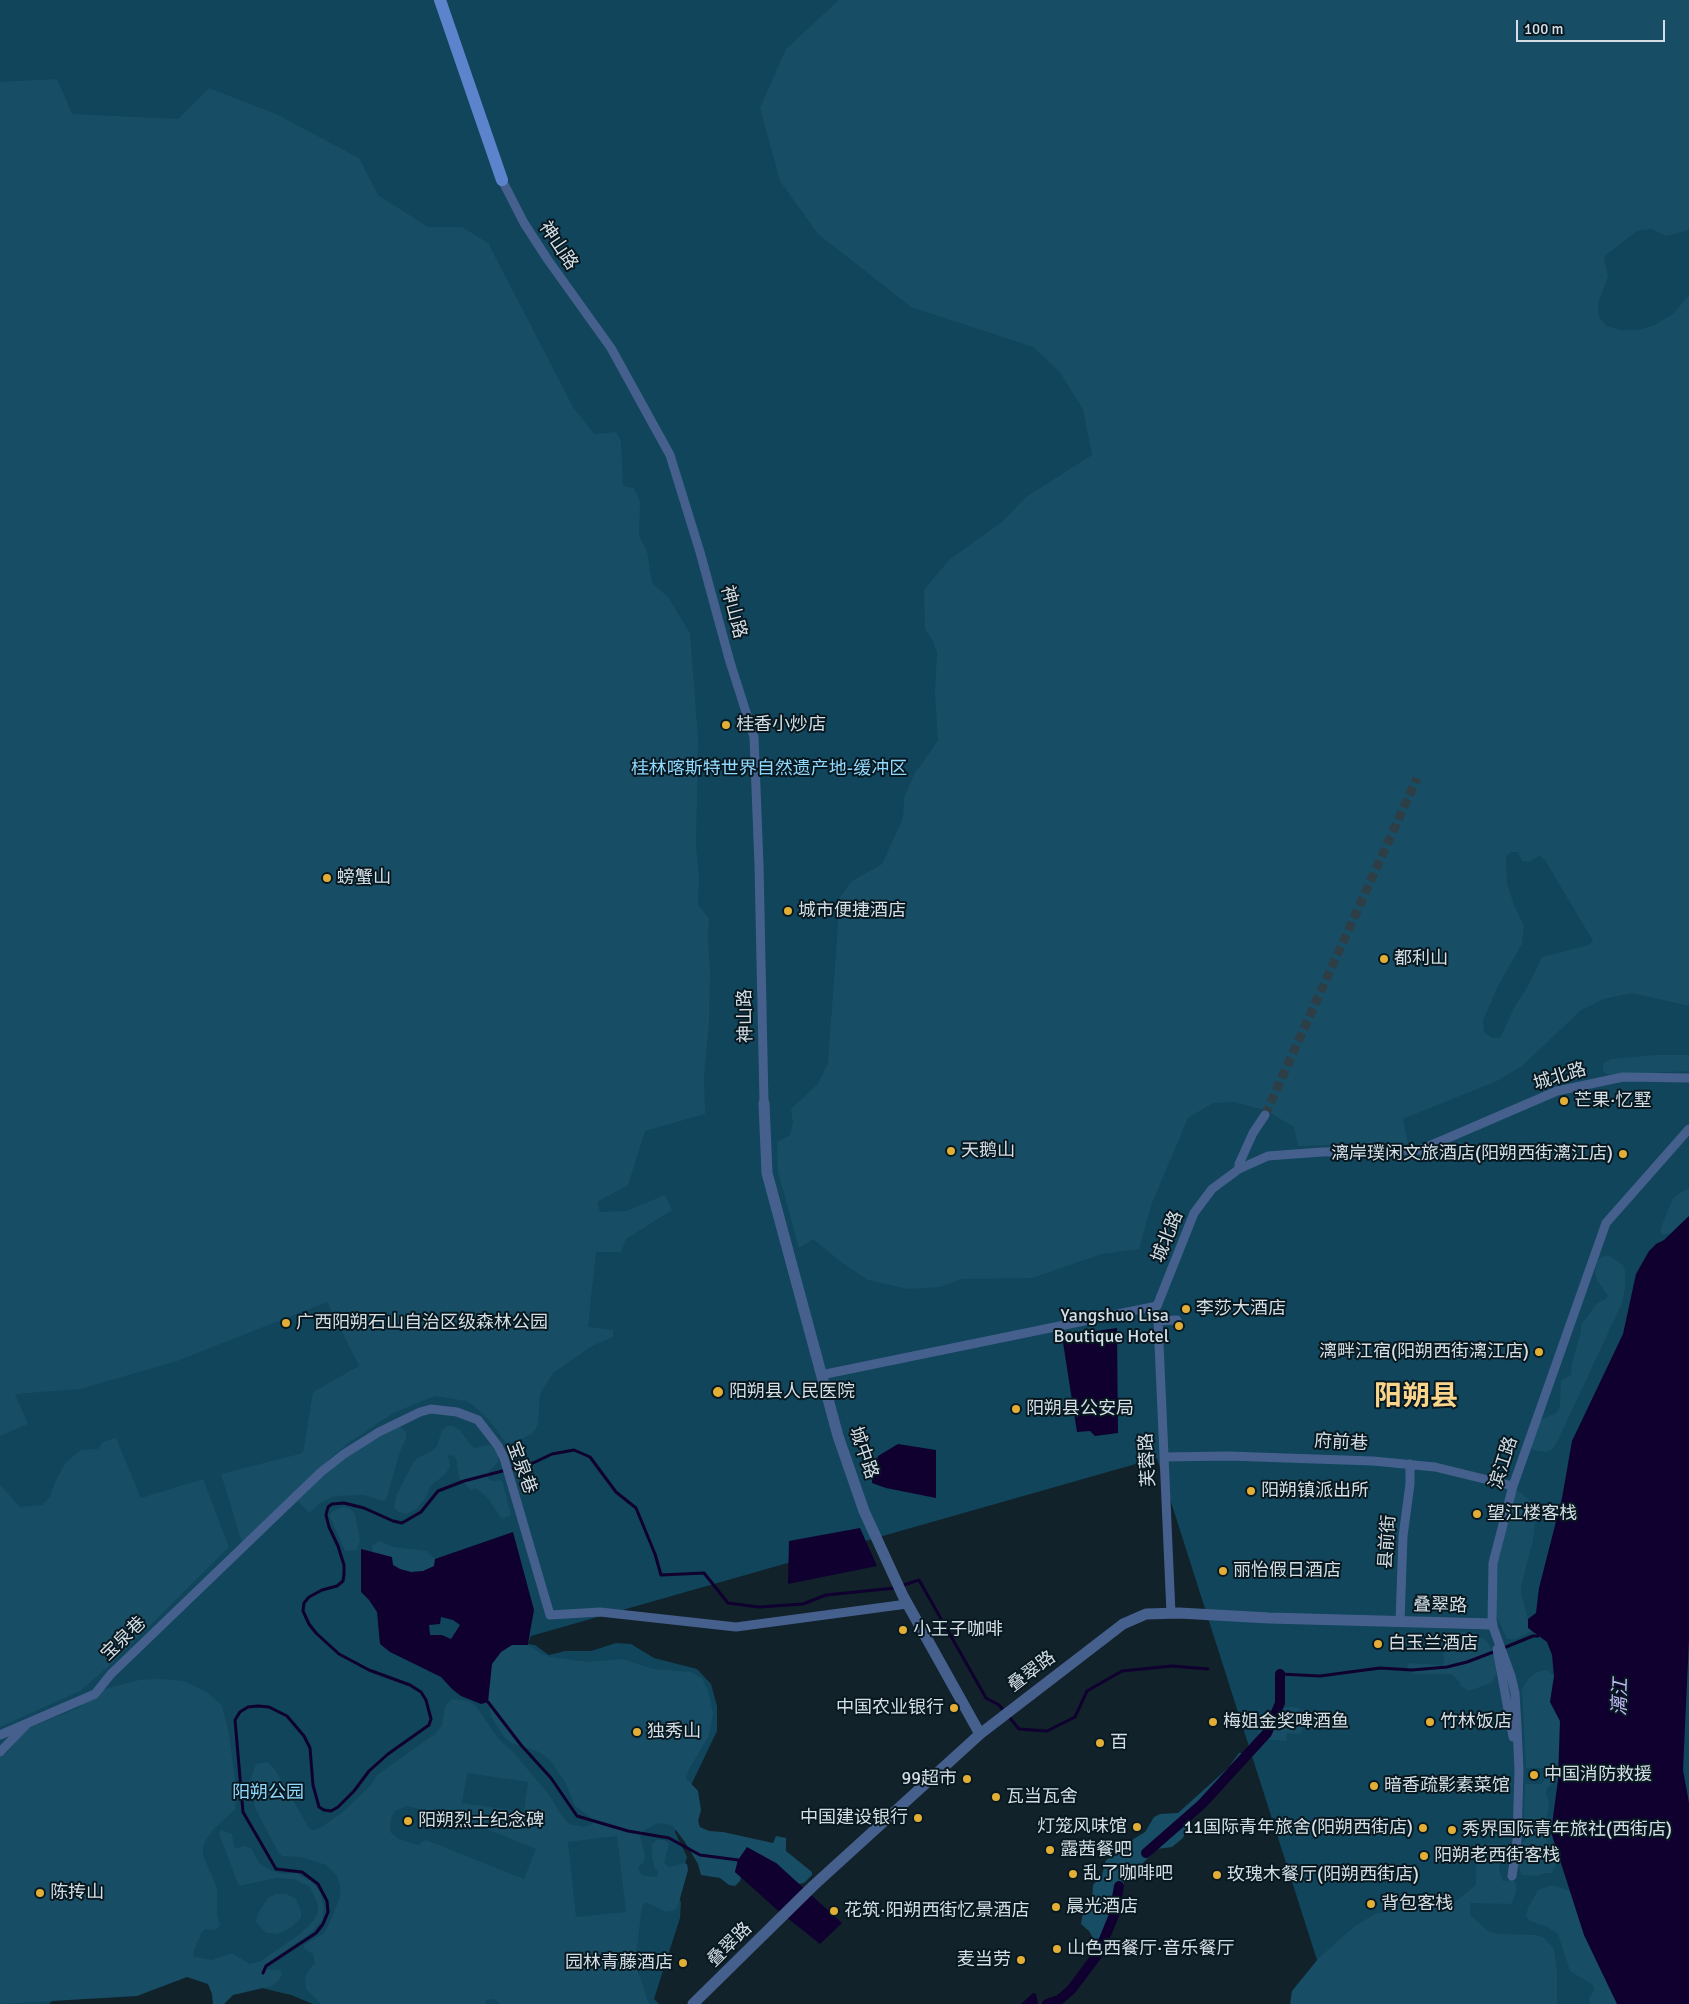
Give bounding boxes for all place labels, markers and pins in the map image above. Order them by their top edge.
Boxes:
place label: 桂香小炒店 [736,714,826,736]
marker: 桂香小炒店 [720,719,732,731]
place label: 螃蟹山 [337,867,391,889]
marker: 螃蟹山 [321,872,333,884]
place label: 城市便捷酒店 [798,900,906,922]
marker: 城市便捷酒店 [782,905,794,917]
place label: 都利山 [1394,948,1448,970]
marker: 都利山 [1378,953,1390,965]
place label: 芒果·忆墅 [1574,1090,1651,1112]
marker: 芒果·忆墅 [1558,1095,1570,1107]
place label: 天鹅山 [961,1140,1015,1162]
place label: 漓岸璞闲文旅酒店(阳朔西街漓江店) [1331,1143,1613,1165]
marker: 天鹅山 [945,1145,957,1157]
marker: 漓岸璞闲文旅酒店(阳朔西街漓江店) [1617,1148,1629,1160]
place label: 李莎大酒店 [1196,1298,1286,1320]
marker: 李莎大酒店 [1180,1303,1192,1315]
place label: Yangshuo Lisa Boutique Hotel [1054,1305,1169,1348]
place label: 广西阳朔石山自治区级森林公园 [296,1312,548,1334]
marker: 广西阳朔石山自治区级森林公园 [280,1317,292,1329]
marker: Yangshuo Lisa Boutique Hotel [1173,1320,1185,1332]
place label: 漓畔江宿(阳朔西街漓江店) [1319,1341,1529,1363]
marker: 漓畔江宿(阳朔西街漓江店) [1533,1346,1545,1358]
place label: 阳朔县人民医院 [729,1381,855,1403]
marker: 阳朔县人民医院 [711,1385,725,1399]
place label: 阳朔县公安局 [1026,1398,1134,1420]
marker: 阳朔县公安局 [1010,1403,1022,1415]
place label: 阳朔镇派出所 [1261,1480,1369,1502]
marker: 阳朔镇派出所 [1245,1485,1257,1497]
place label: 望江楼客栈 [1487,1503,1577,1525]
marker: 望江楼客栈 [1471,1508,1483,1520]
place label: 丽怡假日酒店 [1233,1560,1341,1582]
marker: 丽怡假日酒店 [1217,1565,1229,1577]
place label: 小王子咖啡 [913,1619,1003,1641]
marker: 小王子咖啡 [897,1624,909,1636]
place label: 白玉兰酒店 [1388,1633,1478,1655]
marker: 白玉兰酒店 [1372,1638,1384,1650]
place label: 中国农业银行 [836,1697,944,1719]
marker: 中国农业银行 [948,1702,960,1714]
place label: 梅姐金奖啤酒鱼 [1223,1711,1349,1733]
place label: 竹林饭店 [1440,1711,1512,1733]
marker: 梅姐金奖啤酒鱼 [1207,1716,1219,1728]
marker: 竹林饭店 [1424,1716,1436,1728]
place label: 独秀山 [647,1721,701,1743]
marker: 独秀山 [631,1726,643,1738]
place label: 百 [1110,1732,1128,1754]
marker: 百 [1094,1737,1106,1749]
place label: 中国消防救援 [1544,1764,1652,1786]
place label: 99超市 [902,1768,957,1790]
marker: 中国消防救援 [1528,1769,1540,1781]
marker: 99超市 [961,1773,973,1785]
place label: 暗香疏影素菜馆 [1384,1775,1510,1797]
marker: 暗香疏影素菜馆 [1368,1780,1380,1792]
place label: 瓦当瓦舍 [1006,1786,1078,1808]
marker: 瓦当瓦舍 [990,1791,1002,1803]
place label: 中国建设银行 [800,1807,908,1829]
place label: 阳朔烈士纪念碑 [418,1810,544,1832]
marker: 中国建设银行 [912,1812,924,1824]
marker: 阳朔烈士纪念碑 [402,1815,414,1827]
place label: 灯笼风味馆 [1037,1816,1127,1838]
place label: 11国际青年旅舍(阳朔西街店) [1184,1817,1413,1839]
place label: 秀界国际青年旅社(西街店) [1462,1819,1672,1841]
marker: 灯笼风味馆 [1131,1821,1143,1833]
marker: 11国际青年旅舍(阳朔西街店) [1417,1822,1429,1834]
marker: 秀界国际青年旅社(西街店) [1446,1824,1458,1836]
place label: 露茜餐吧 [1060,1839,1132,1861]
marker: 露茜餐吧 [1044,1844,1056,1856]
place label: 阳朔老西街客栈 [1434,1845,1560,1867]
marker: 阳朔老西街客栈 [1418,1850,1430,1862]
place label: 乱了咖啡吧 [1083,1863,1173,1885]
place label: 玫瑰木餐厅(阳朔西街店) [1227,1864,1419,1886]
marker: 乱了咖啡吧 [1067,1868,1079,1880]
marker: 玫瑰木餐厅(阳朔西街店) [1211,1869,1223,1881]
place label: 陈抟山 [50,1882,104,1904]
marker: 陈抟山 [34,1887,46,1899]
place label: 背包客栈 [1381,1893,1453,1915]
place label: 晨光酒店 [1066,1896,1138,1918]
marker: 背包客栈 [1365,1898,1377,1910]
place label: 花筑·阳朔西街忆景酒店 [844,1900,1029,1922]
marker: 晨光酒店 [1050,1901,1062,1913]
marker: 花筑·阳朔西街忆景酒店 [828,1905,840,1917]
place label: 山色西餐厅·音乐餐厅 [1067,1938,1234,1960]
marker: 山色西餐厅·音乐餐厅 [1051,1943,1063,1955]
place label: 麦当劳 [957,1949,1011,1971]
place label: 园林青藤酒店 [565,1952,673,1974]
marker: 麦当劳 [1015,1954,1027,1966]
marker: 园林青藤酒店 [677,1957,689,1969]

